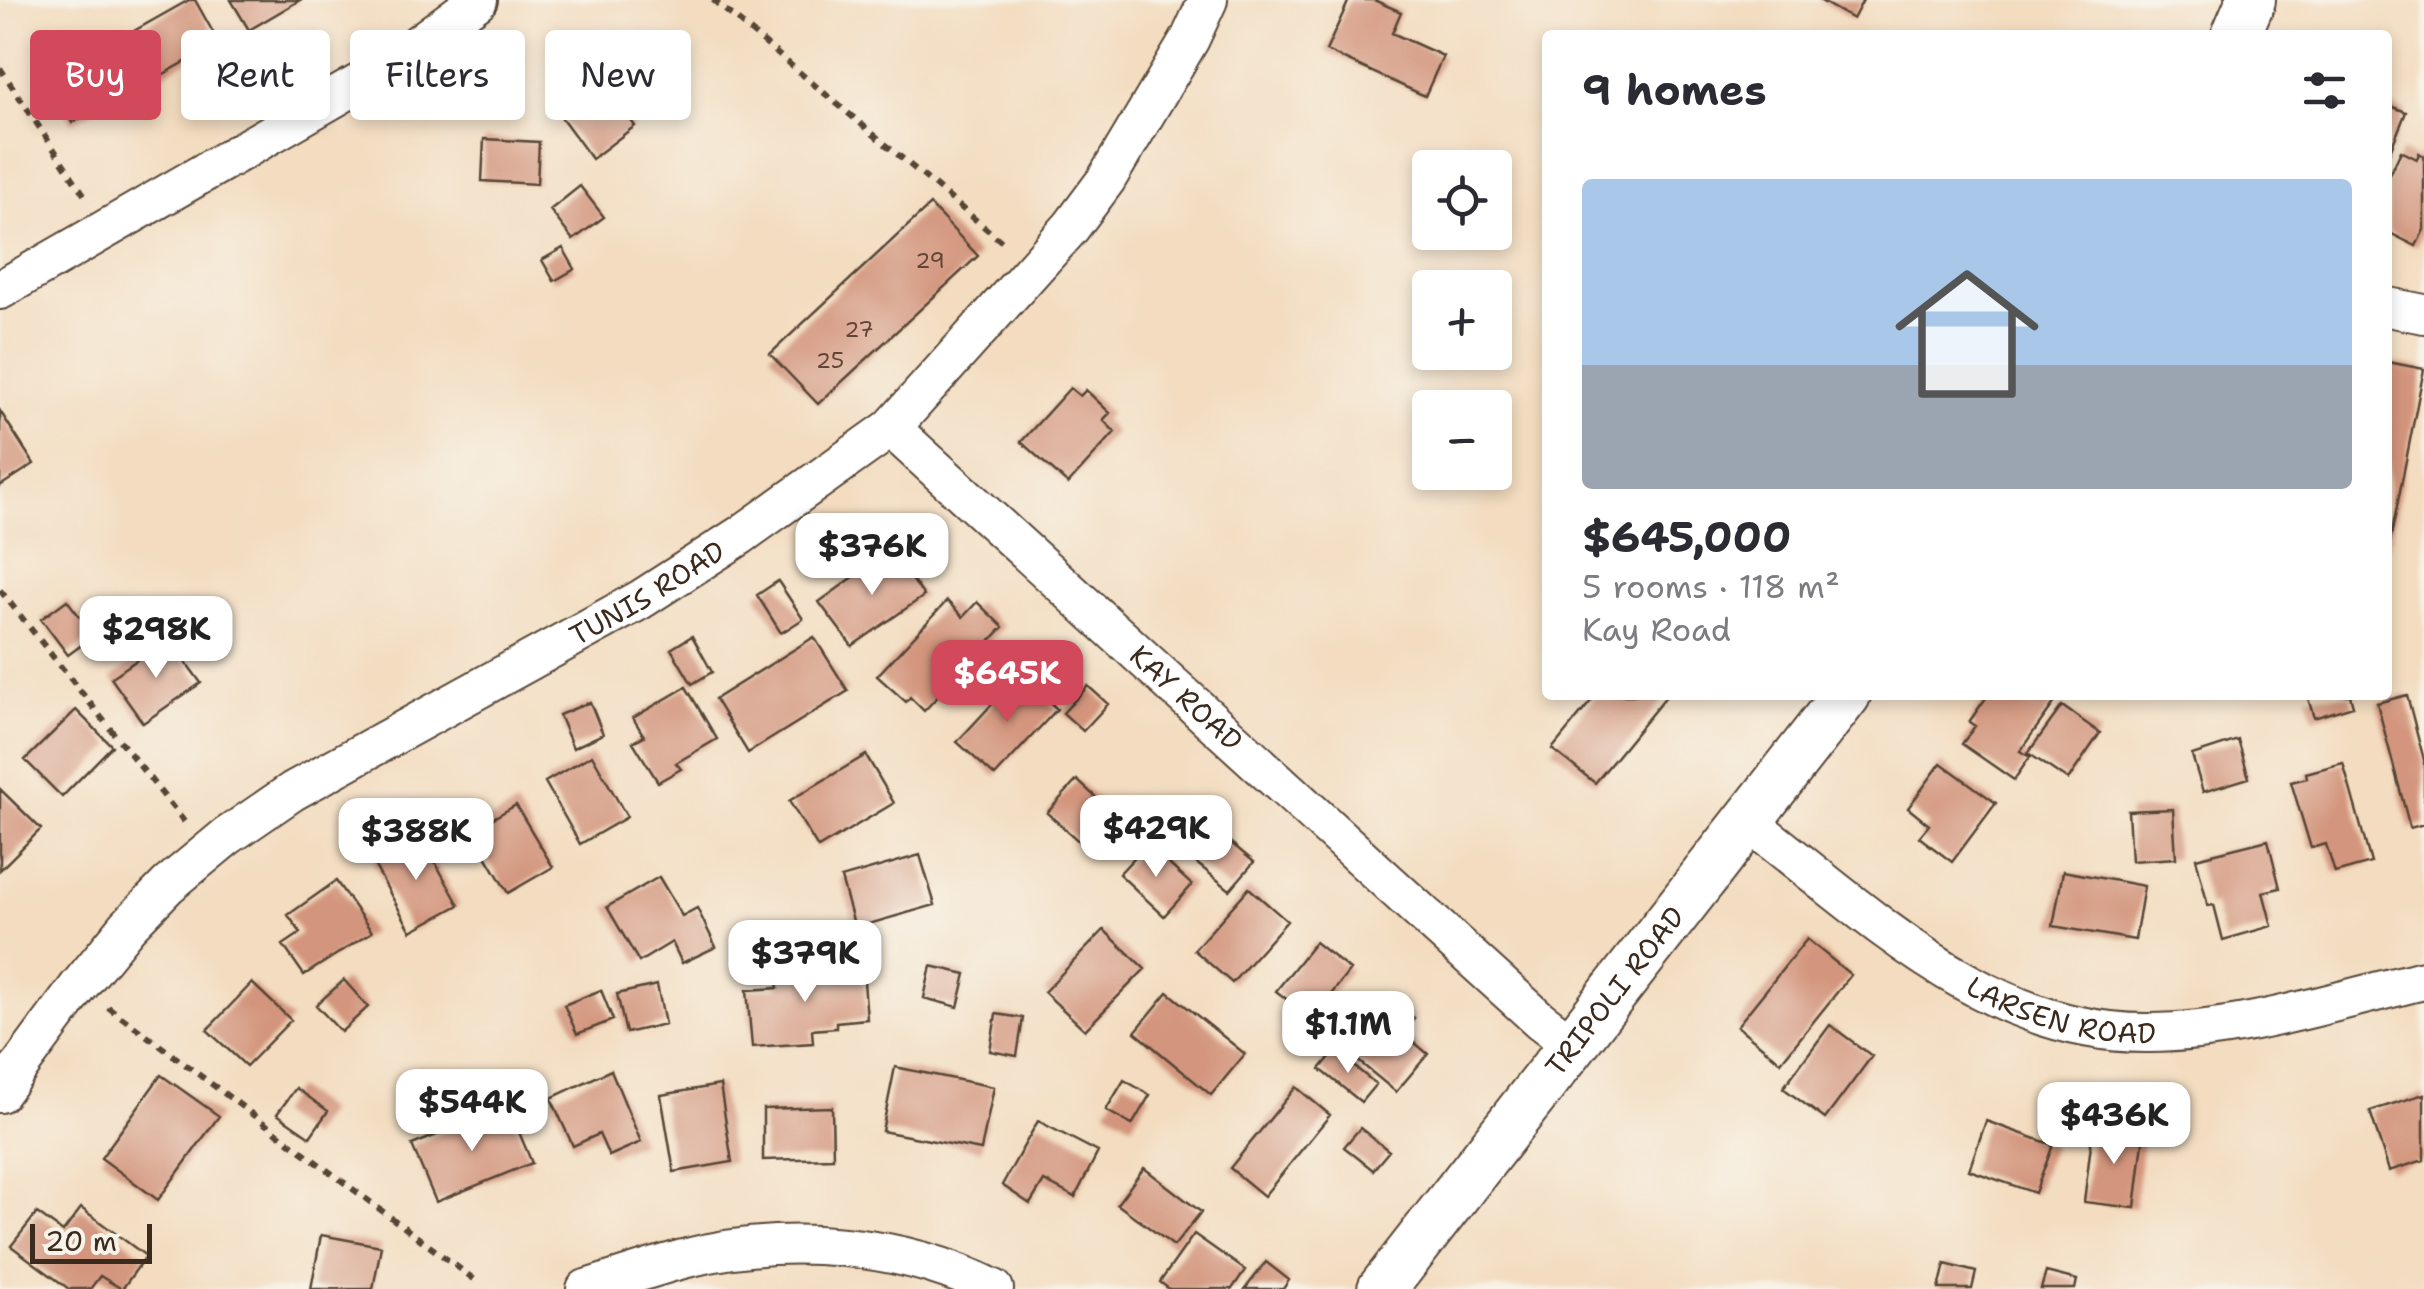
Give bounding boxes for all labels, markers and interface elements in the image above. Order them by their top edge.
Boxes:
chip: Buy [30,30,161,120]
chip: Rent [181,30,330,120]
chip: Filters [350,30,525,120]
chip: New [545,30,691,120]
text: 9 homes [1582,62,1767,118]
icon: filters [2297,63,2352,118]
map controls [1412,150,1512,490]
button: locate [1412,150,1512,250]
icon: home [1877,244,2057,424]
house number: 29 [915,246,945,275]
button: + [1412,270,1512,370]
house number: 27 [844,315,874,344]
house number: 25 [816,346,844,375]
button: − [1412,390,1512,490]
text: $645,000 [1582,509,1791,565]
pin: $376K [802,513,942,598]
text: $376K [817,524,927,567]
street label: TUNIS ROAD [563,532,732,654]
text: 5 rooms · 118 m² [1582,565,1840,608]
pin: $298K [86,596,226,681]
text: $298K [102,607,210,650]
text: Kay Road [1582,608,1731,651]
street label: KAY ROAD [1122,636,1251,759]
pin: $645K [937,640,1077,725]
text: $645K [953,651,1061,694]
pin: $429K [1086,795,1226,880]
pin: $388K [346,798,486,883]
text: $429K [1102,806,1210,849]
text: $388K [361,809,471,852]
street label: TRIPOLI ROAD [1536,898,1693,1084]
pin: $379K [735,920,875,1005]
text: $379K [750,931,860,974]
street label: LARSEN ROAD [1960,967,2156,1052]
pin: $1.1M [1278,991,1418,1076]
text: $1.1M [1304,1002,1392,1045]
pin: $544K [402,1069,542,1154]
text: $544K [418,1080,526,1123]
pin: $436K [2044,1082,2184,1167]
text: $436K [2059,1093,2169,1136]
scale bar [30,1219,152,1264]
text: 20 m [45,1222,117,1260]

